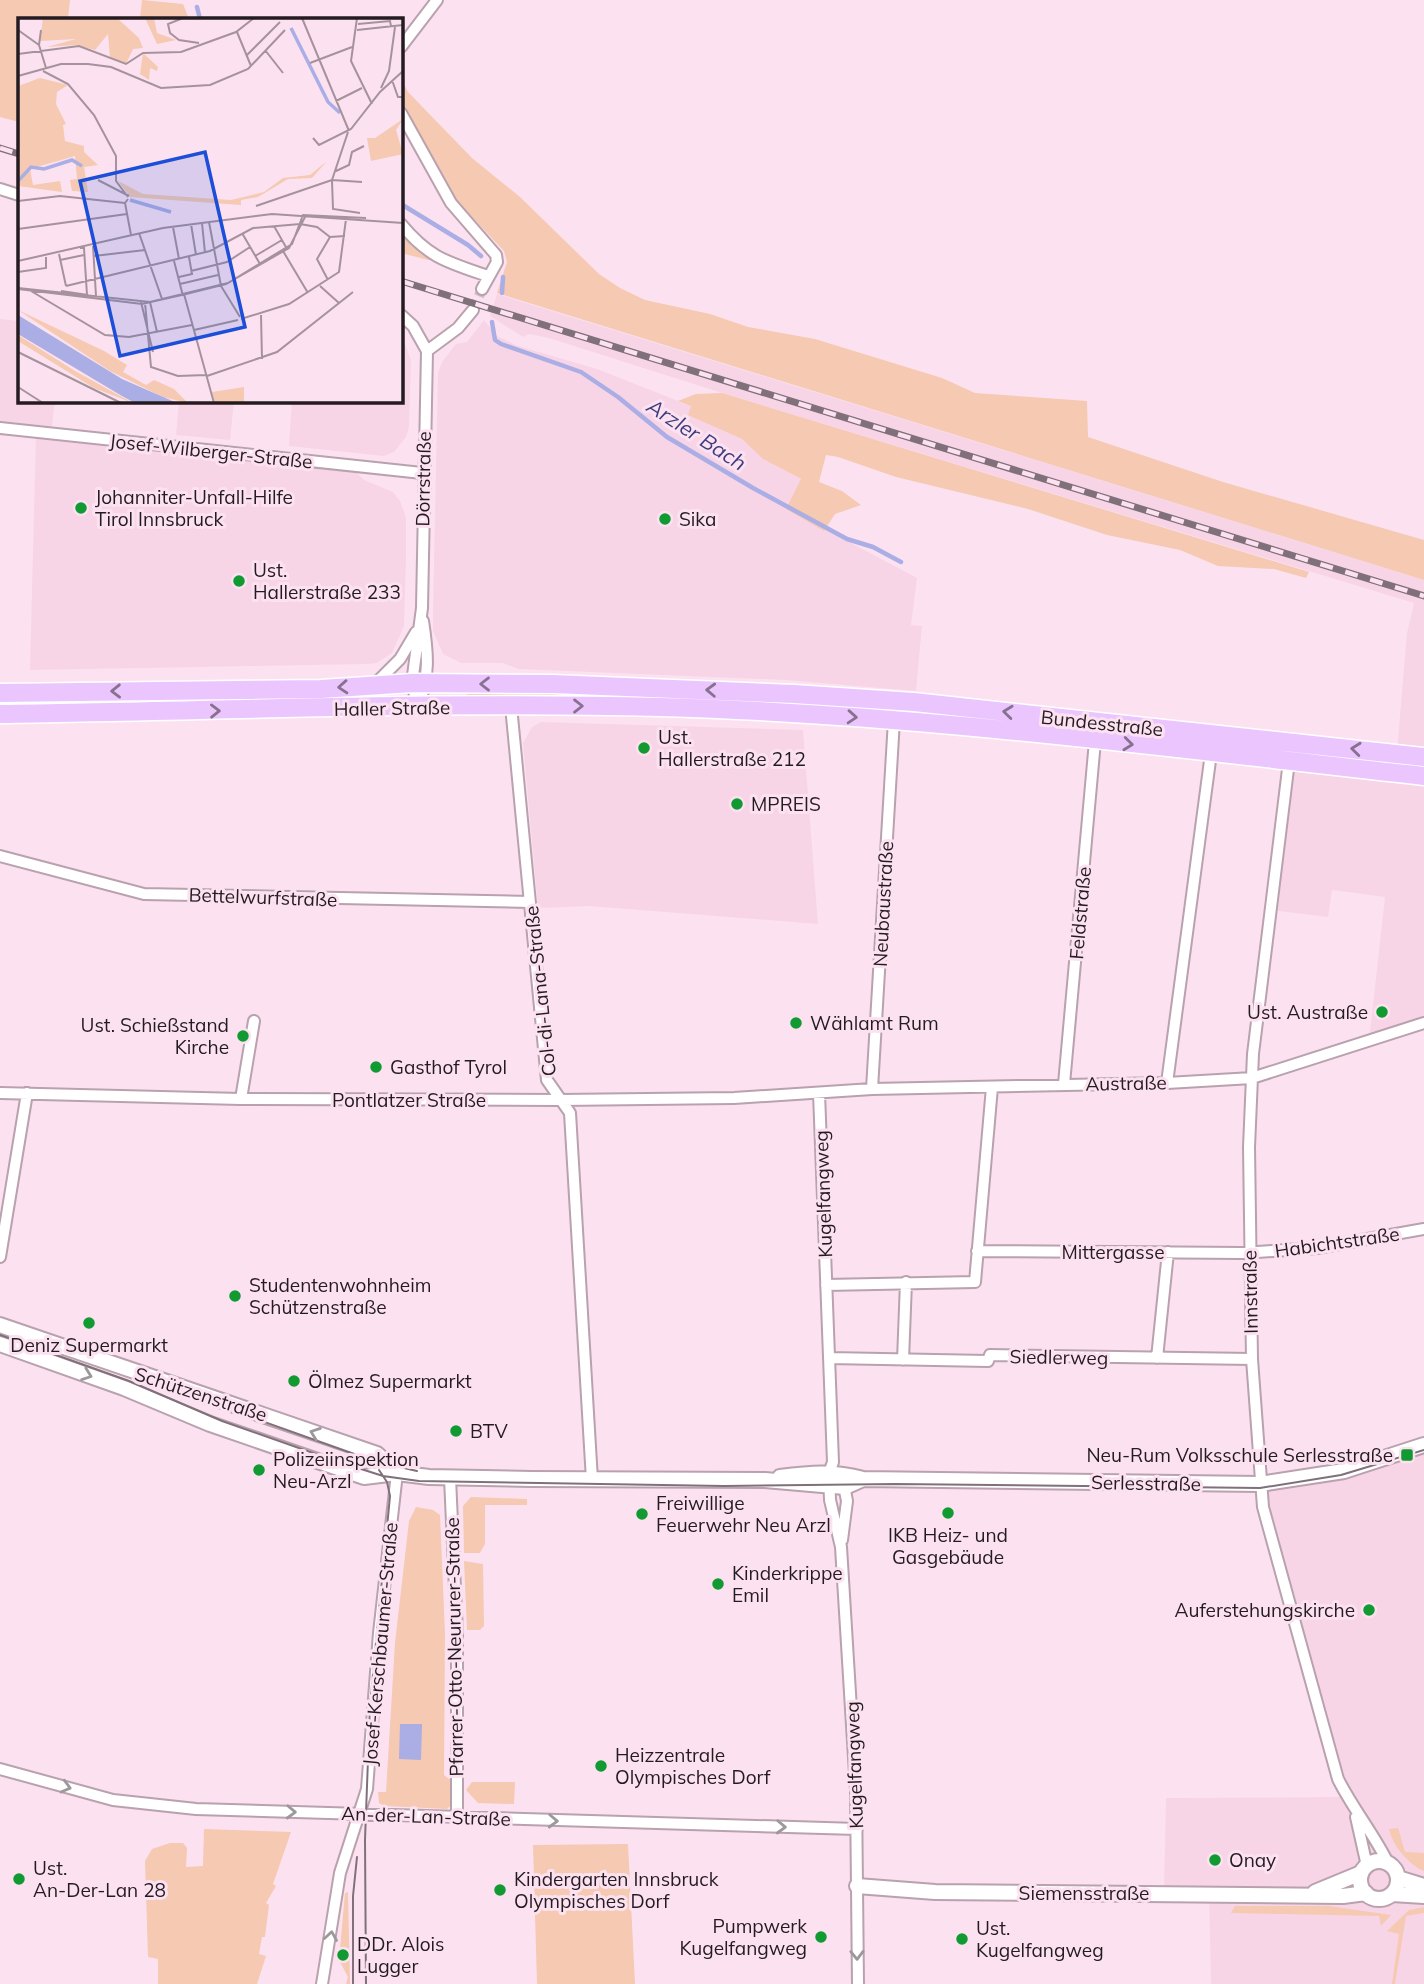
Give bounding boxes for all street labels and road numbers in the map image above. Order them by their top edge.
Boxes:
street label: Josef-Wilberger-Straße [108,428,314,474]
street label: Dörrstraße [410,431,436,527]
street label: Haller Straße [334,695,450,721]
street label: Bundesstraße [1040,705,1164,741]
street label: Neubaustraße [868,841,898,967]
street label: Feldstraße [1064,866,1096,960]
street label: Bettelwurfstraße [188,882,338,912]
street label: Col-di-Lana-Straße [519,905,561,1077]
street label: Austraße [1085,1070,1167,1096]
street label: Pontlatzer Straße [332,1088,486,1112]
street label: Kugelfangweg [809,1130,837,1258]
street label: Habichtstraße [1273,1221,1401,1263]
street label: Mittergasse [1062,1240,1164,1264]
street label: Innstraße [1237,1250,1263,1334]
street label: Siedlerweg [1010,1344,1108,1370]
street label: Schützenstraße [132,1361,270,1427]
street label: Serlesstraße [1091,1470,1201,1496]
street label: Pfarrer-Otto-Neururer-Straße [440,1517,468,1777]
street label: Josef-Kerschbaumer-Straße [357,1521,403,1767]
street label: Kugelfangweg [840,1701,868,1829]
street label: An-der-Lan-Straße [341,1801,511,1831]
street label: Siemensstraße [1019,1881,1149,1905]

